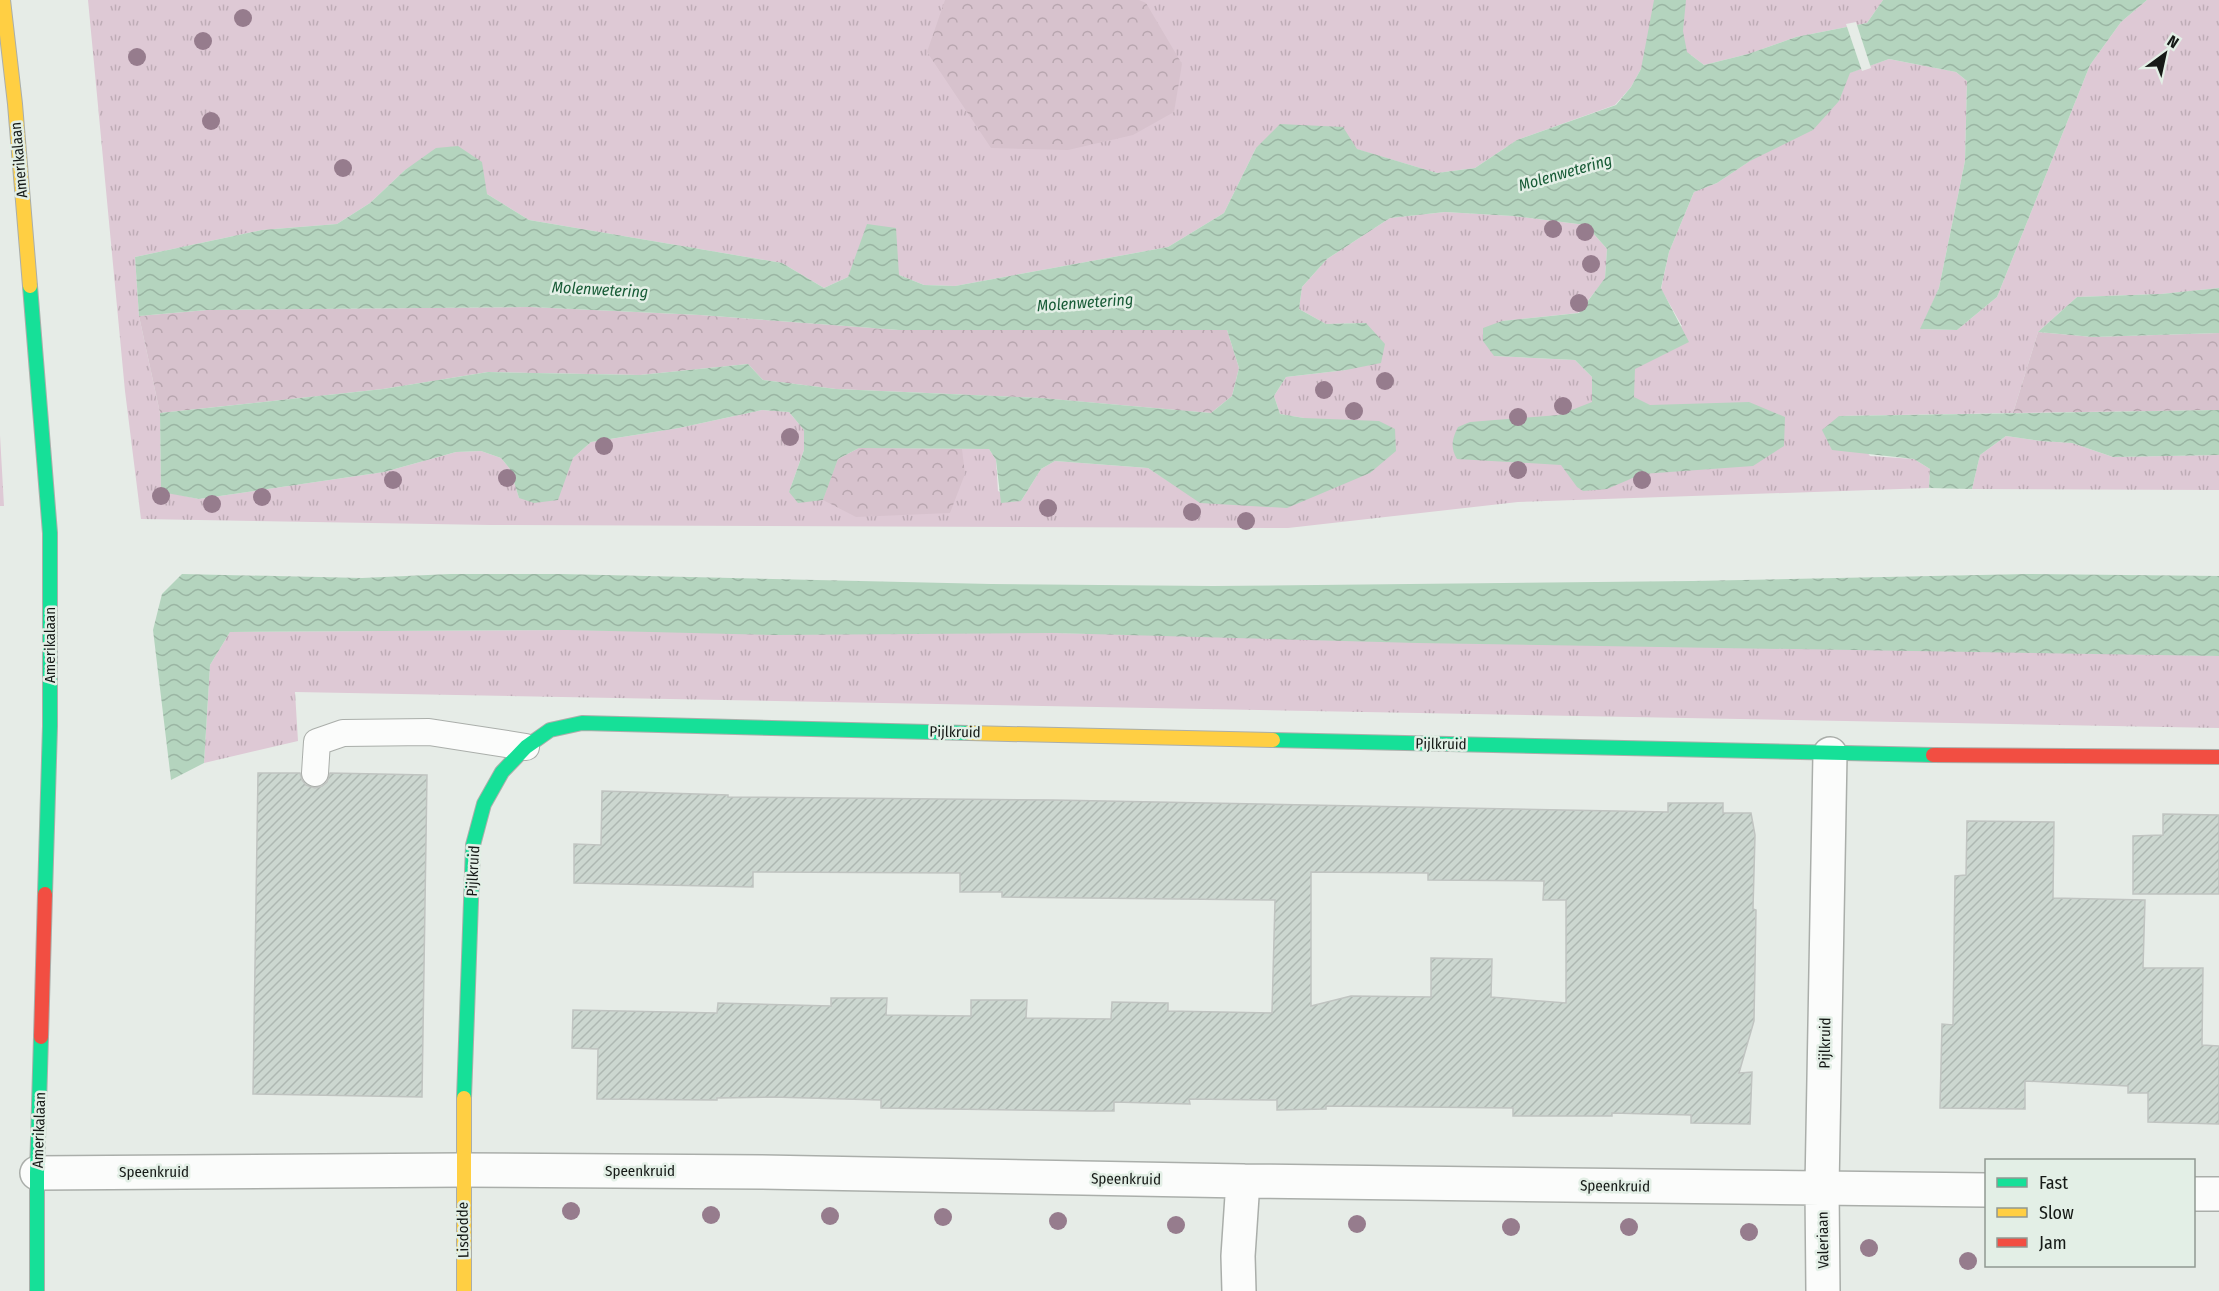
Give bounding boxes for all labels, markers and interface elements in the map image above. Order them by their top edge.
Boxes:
north arrow [2135,24,2195,84]
text: N [2164,31,2182,52]
street label: Amerikalaan [7,121,31,199]
water label: Molenwetering [1516,150,1614,195]
water label: Molenwetering [551,277,649,302]
water label: Molenwetering [1036,290,1134,315]
street label: Amerikalaan [41,607,59,683]
street label: Pijlkruid [929,723,981,741]
street label: Pijlkruid [1415,735,1467,753]
street label: Pijlkruid [463,845,483,897]
street label: Pijlkruid [1816,1017,1834,1069]
street label: Amerikalaan [29,1092,49,1168]
legend [1985,1159,2195,1267]
street label: Speenkruid [605,1162,675,1180]
street label: Speenkruid [119,1163,189,1181]
street label: Speenkruid [1091,1169,1161,1189]
text: Fast [2039,1172,2068,1194]
street label: Speenkruid [1580,1176,1650,1196]
street label: Lisdodde [454,1202,472,1258]
text: Slow [2039,1202,2074,1224]
street label: Valeriaan [1814,1211,1832,1269]
text: Jam [2039,1232,2067,1254]

